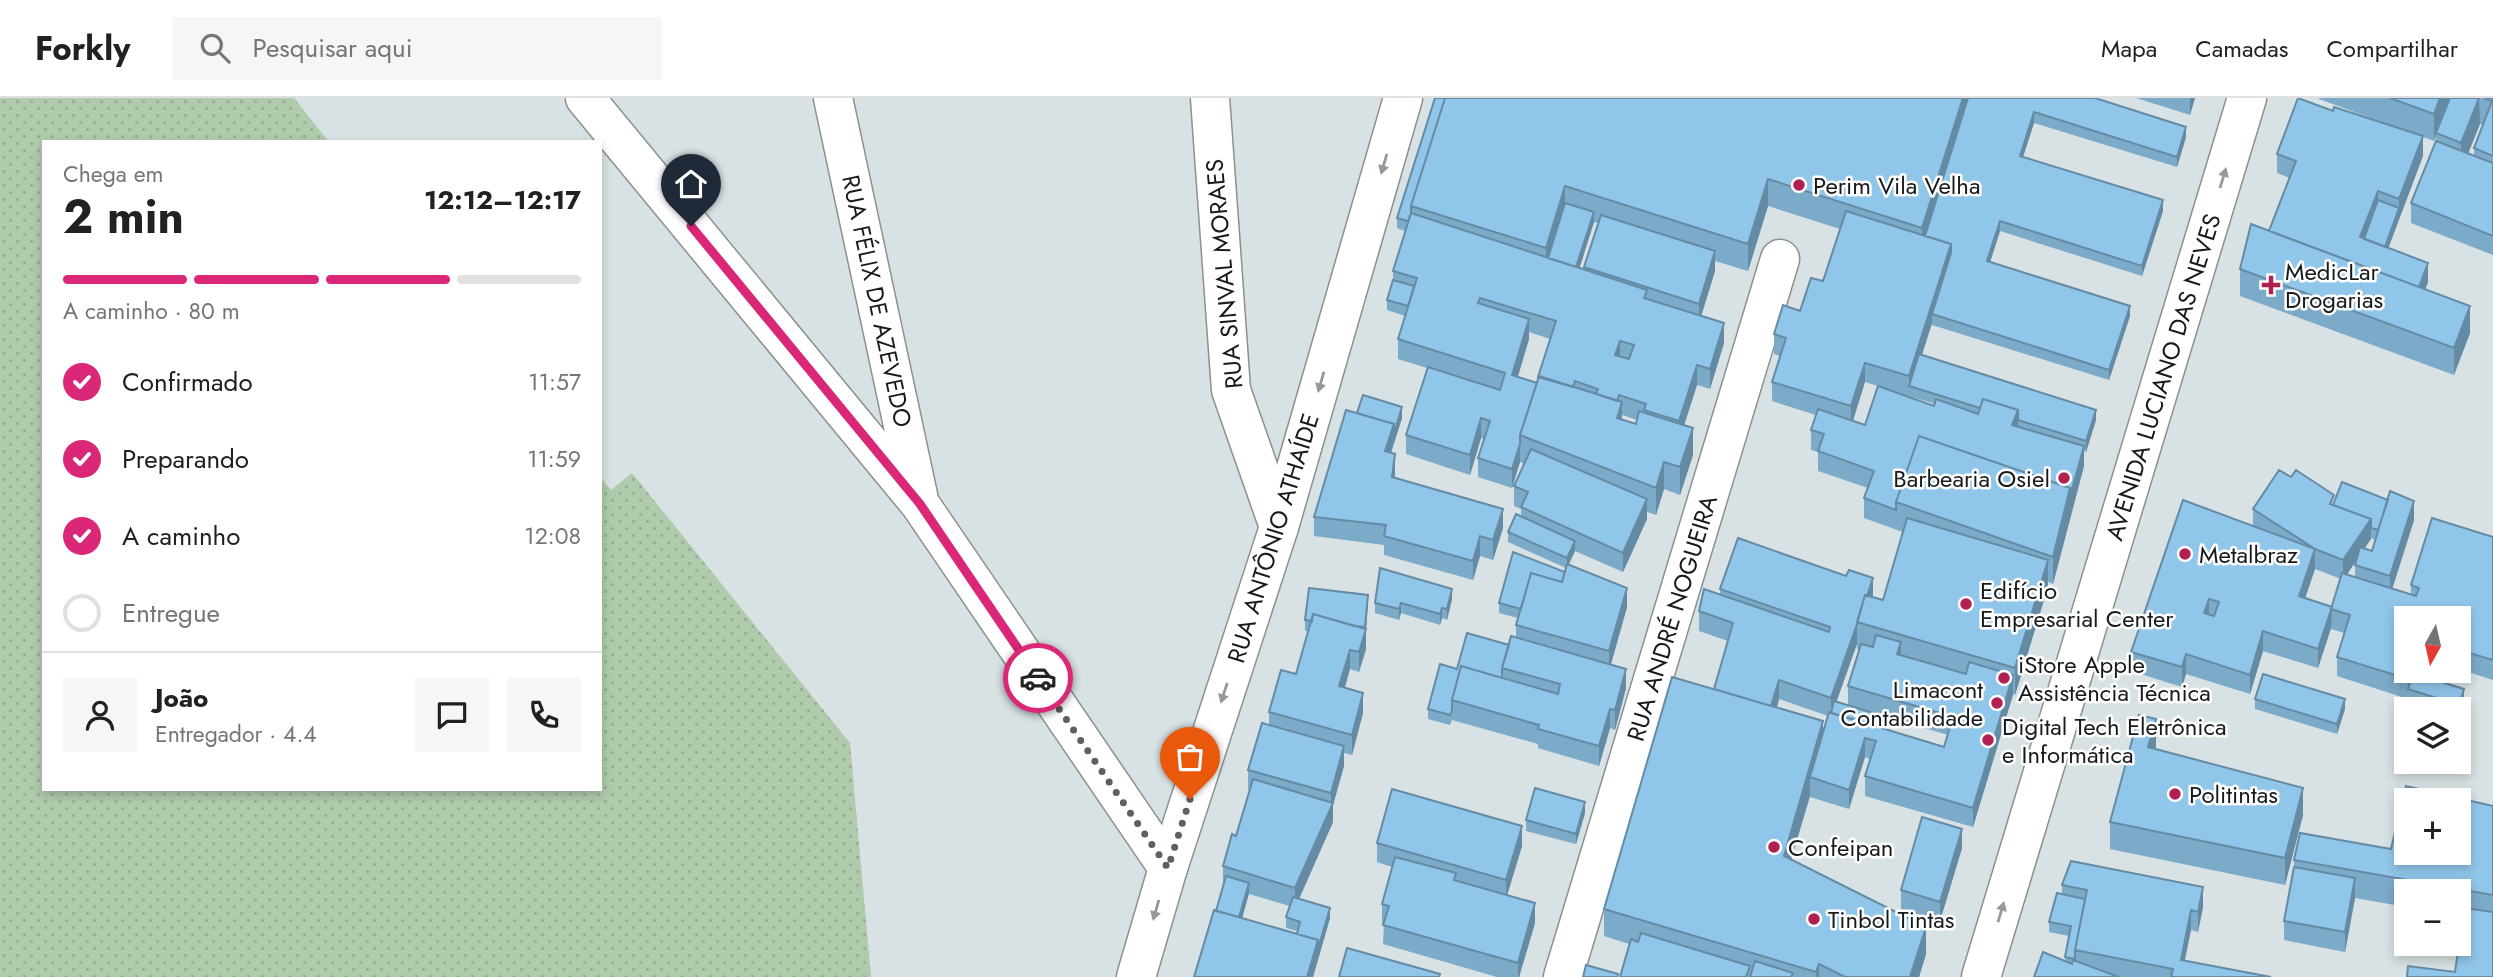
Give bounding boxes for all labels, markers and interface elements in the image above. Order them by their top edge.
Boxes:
search box [172,17,662,80]
text: Forkly [35,25,130,72]
icon: search [196,29,234,67]
text: Pesquisar aqui [252,29,412,67]
text: Mapa [2101,31,2157,66]
text: Camadas [2195,31,2288,66]
text: Compartilhar [2326,31,2458,66]
one-way arrow [1379,153,1389,174]
pin [661,154,721,226]
text: Chega em [63,157,164,191]
street label: RUA SINVAL MORAES [1197,158,1251,390]
icon: home [672,165,710,203]
one-way arrow [2218,167,2228,188]
place label: Perim Vila Velha [1813,168,1980,203]
street label: RUA FÉLIX DE AZEVEDO [833,172,921,430]
marker: Perim Vila Velha [1791,177,1807,193]
text: 12:12–12:17 [424,181,581,219]
text: 2 min [63,184,184,250]
street label: AVENIDA LUCIANO DAS NEVES [2097,209,2229,545]
place label: MedicLar Drogarias [2285,254,2383,317]
marker: MedicLar Drogarias [2263,277,2279,293]
text: A caminho · 80 m [63,294,240,328]
icon: check [63,363,101,401]
text: Confirmado [122,363,253,401]
text: 11:57 [528,365,581,399]
one-way arrow [1315,372,1325,393]
street label: RUA ANTÔNIO ATHAÍDE [1218,409,1328,667]
icon: check [63,440,101,478]
text: Preparando [122,440,249,478]
text: 11:59 [527,442,581,476]
place label: Barbearia Osiel [1893,461,2050,496]
marker: Barbearia Osiel [2056,470,2072,486]
street label: RUA ANDRÉ NOGUEIRA [1618,490,1726,745]
icon: check [63,517,101,555]
text: A caminho [122,517,240,555]
text: 12:08 [524,519,581,553]
place label: Metalbraz [2199,537,2298,572]
marker: Metalbraz [2177,546,2193,562]
place label: Edifício Empresarial Center [1980,573,2174,636]
text: Entregue [122,594,220,632]
marker: Edifício Empresarial Center [1958,596,1974,612]
north arrow [2394,606,2471,682]
map controls [2394,606,2471,956]
courier [1003,643,1073,713]
place label: iStore Apple Assistência Técnica [2018,647,2211,710]
icon: car [1019,659,1057,697]
marker: iStore Apple Assistência Técnica [1996,670,2012,686]
place label: Limacont Contabilidade [1841,672,1983,735]
button: person [63,678,137,752]
button: chat [415,678,489,752]
button: phone [507,678,581,752]
text: João [155,679,208,717]
one-way arrow [1218,682,1229,703]
marker: Limacont Contabilidade [1989,695,2005,711]
button: layers [2394,697,2471,774]
place label: Digital Tech Eletrônica e Informática [2002,709,2227,772]
text: Entregador · 4.4 [155,717,317,751]
pin [1160,727,1220,799]
marker: Digital Tech Eletrônica e Informática [1980,732,1996,748]
icon: bag [1171,738,1209,776]
place label: Politintas [2189,777,2278,812]
marker: Politintas [2167,786,2183,802]
button: + [2394,788,2471,865]
place label: Confeipan [1788,830,1893,865]
marker: Confeipan [1766,839,1782,855]
button: − [2394,879,2471,956]
one-way arrow [1150,900,1160,921]
one-way arrow [1997,901,2007,922]
place label: Tinbol Tintas [1828,902,1954,937]
marker: Tinbol Tintas [1806,911,1822,927]

